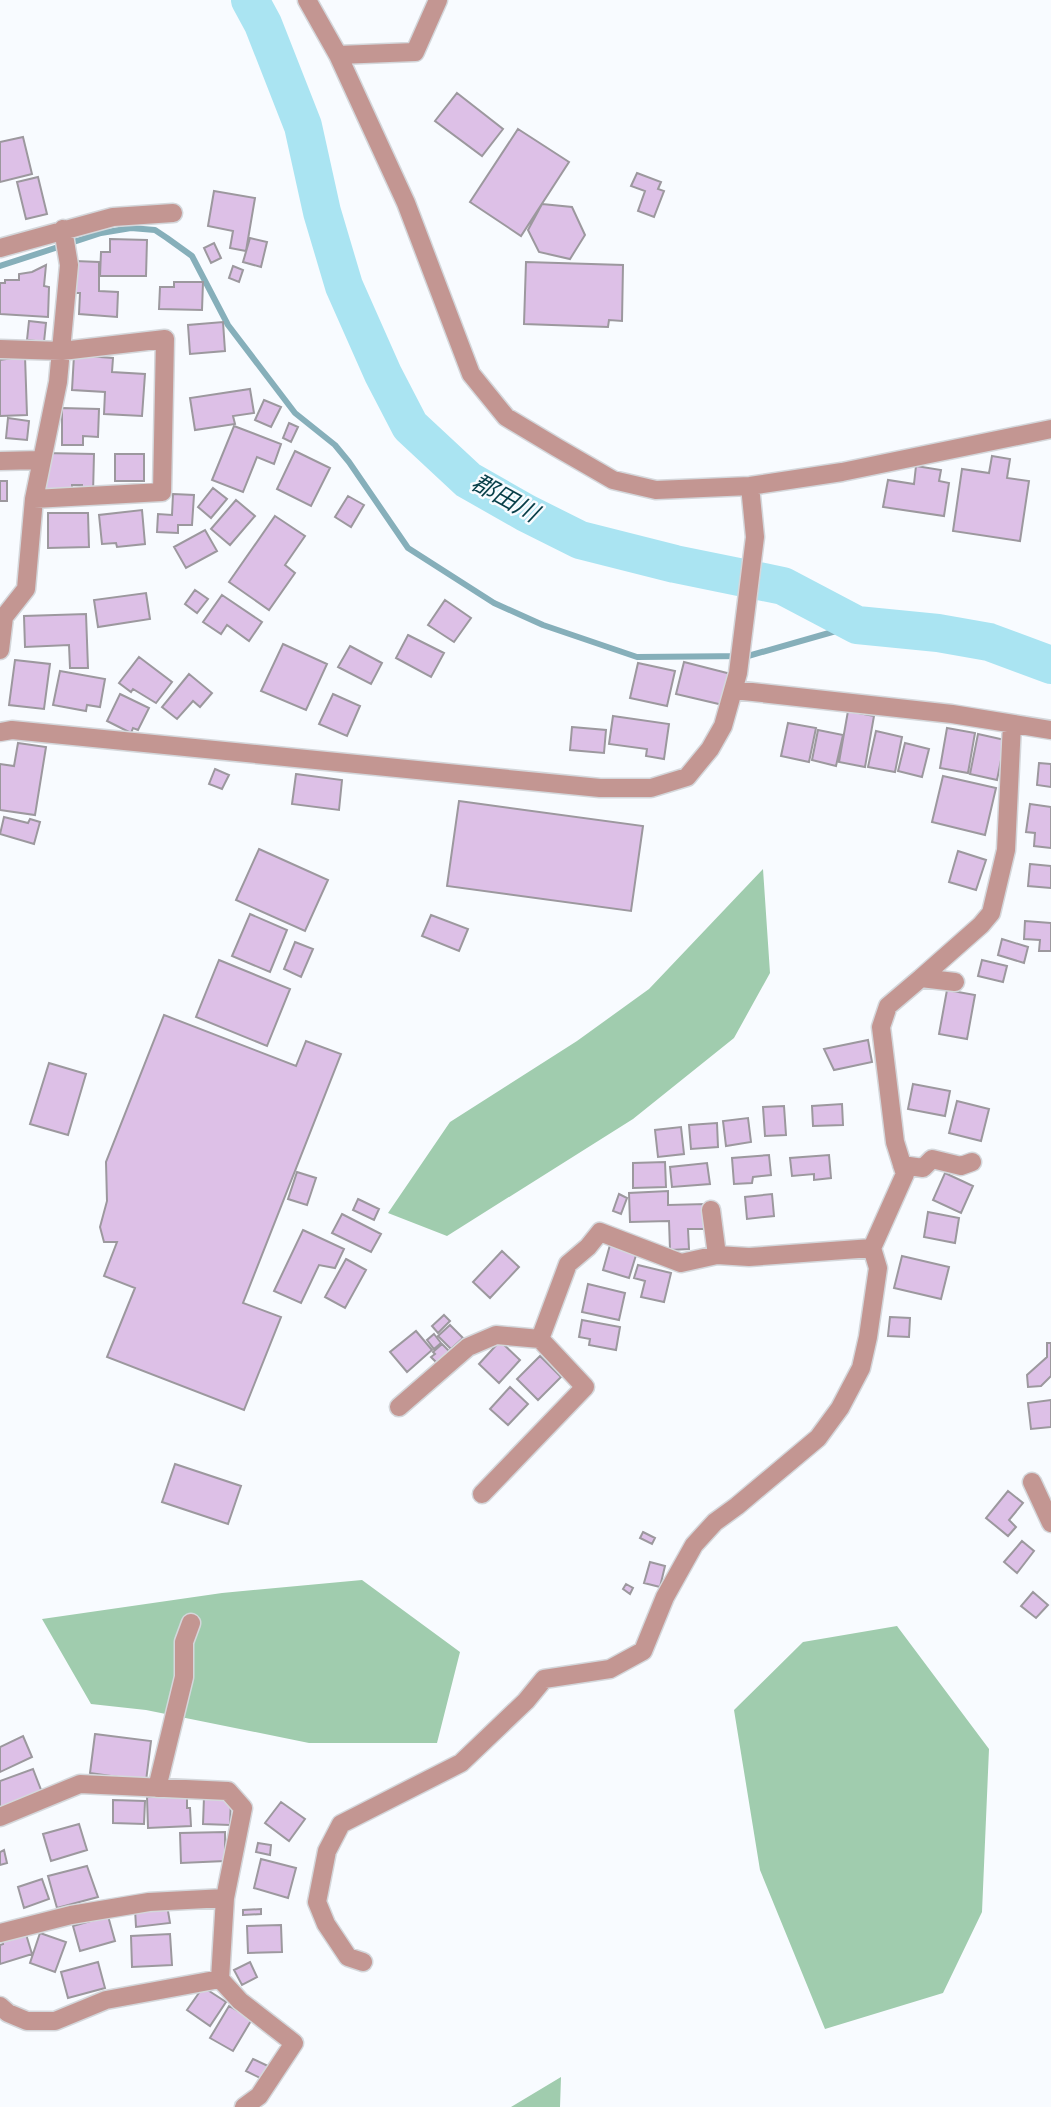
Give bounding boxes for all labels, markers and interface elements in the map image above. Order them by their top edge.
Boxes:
water label: 郡田川 [466,467,547,530]

